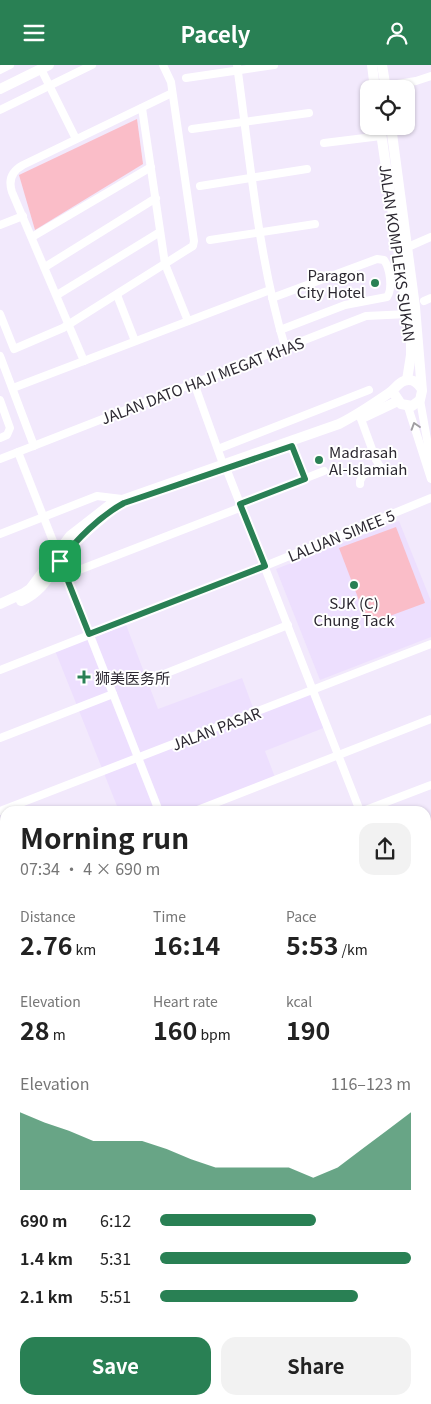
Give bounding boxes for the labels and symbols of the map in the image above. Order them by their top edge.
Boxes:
street label: JALAN KOMPLEKS SUKAN [375,163,421,343]
place label: Paragon City Hotel [297,264,365,302]
marker: Paragon City Hotel [369,277,381,289]
street label: JALAN DATO HAJI MEGAT KHAS [97,331,307,429]
one-way arrow [410,422,420,431]
place label: Madrasah Al-Islamiah [329,441,407,479]
marker: Madrasah Al-Islamiah [313,454,325,466]
street label: LALUAN SIMEE 5 [284,504,398,566]
pin [39,540,81,582]
marker: SJK (C) Chung Tack [348,579,360,591]
place label: SJK (C) Chung Tack [314,592,395,630]
place label: 狮美医务所 [95,667,170,688]
marker: 狮美医务所 [77,670,91,684]
street label: JALAN PASAR [168,701,264,755]

